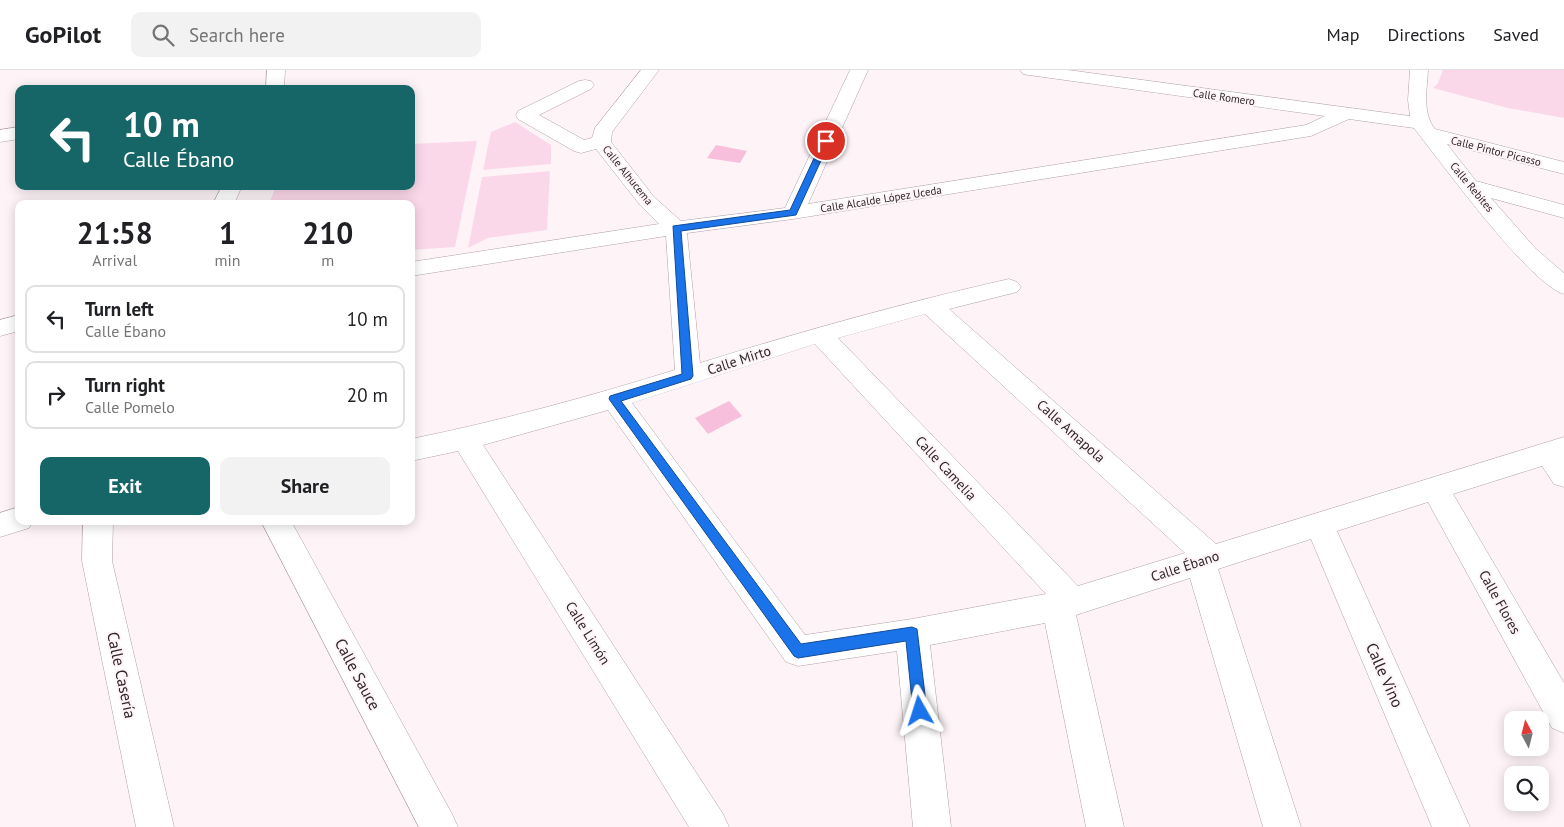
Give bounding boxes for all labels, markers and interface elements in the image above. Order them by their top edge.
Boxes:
search box [131,12,481,57]
text: GoPilot [25,19,101,50]
icon: search [149,21,177,49]
text: Search here [189,23,285,47]
text: Map [1327,23,1359,46]
text: Directions [1387,23,1465,46]
text: Saved [1493,23,1539,46]
street label: Calle Romero [1192,86,1256,108]
text: 10 m [123,101,200,147]
icon: left [40,105,105,170]
pin [805,120,847,162]
icon: arrive [812,127,840,155]
street label: Calle Pintor Picasso [1449,133,1543,169]
street label: Calle Alhucema [600,142,656,208]
text: Calle Ébano [123,145,234,173]
street label: Calle Rebites [1447,159,1497,215]
street label: Calle Alcalde López Uceda [819,182,943,216]
text: 21:58 [77,213,153,252]
text: 1 [219,213,236,252]
text: 210 [302,213,353,252]
text: Arrival [92,250,137,270]
text: min [215,250,241,270]
text: m [321,250,334,270]
text: Turn left [85,297,154,321]
icon: left [42,305,70,333]
text: 10 m [347,307,388,331]
text: Calle Ébano [85,321,166,341]
street label: Calle Mirto [705,341,773,379]
text: Turn right [85,373,165,397]
icon: right [42,381,70,409]
text: 20 m [347,383,388,407]
street label: Calle Amapola [1033,396,1109,466]
text: Calle Pomelo [85,397,175,417]
street label: Calle Camelia [912,432,980,504]
button: Exit [40,457,210,515]
button: Share [220,457,390,515]
street label: Calle Ébano [1149,546,1221,586]
street label: Calle Flores [1475,567,1525,637]
street label: Calle Limón [561,598,615,668]
street label: Calle Casería [103,630,141,720]
street label: Calle Sauce [331,635,385,713]
street label: Calle Vino [1362,640,1408,710]
position arrow [893,684,945,736]
north arrow [1504,711,1549,756]
map controls [1504,711,1549,811]
button: search [1504,766,1549,811]

